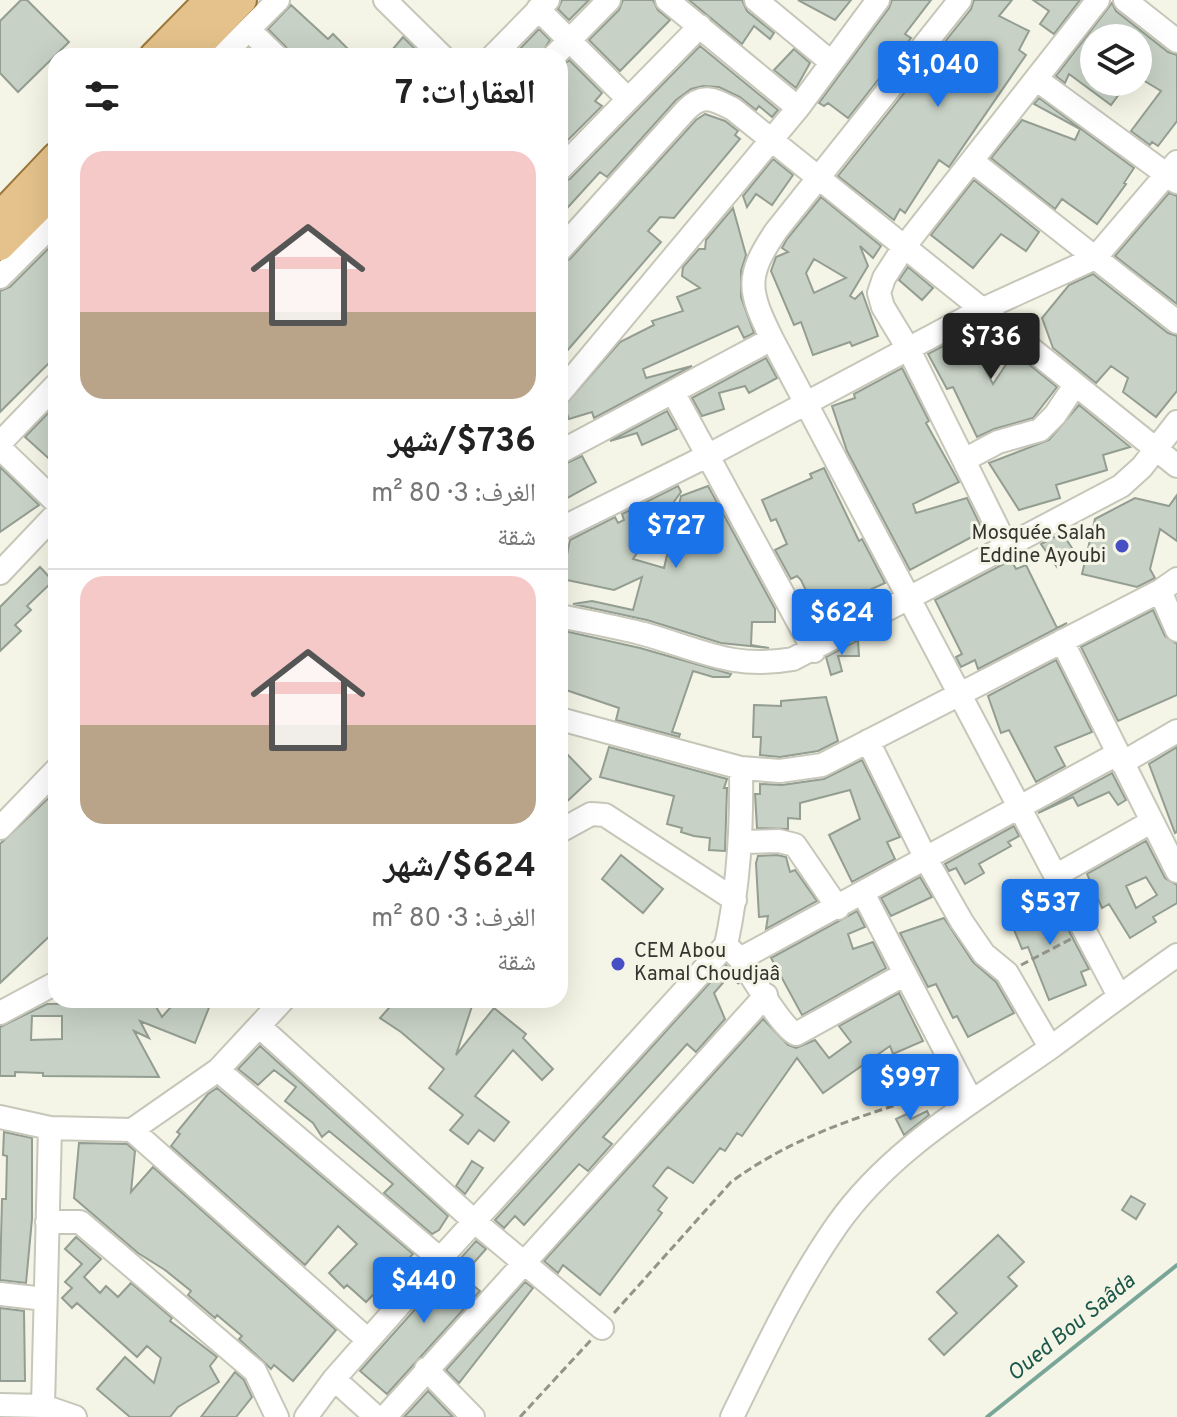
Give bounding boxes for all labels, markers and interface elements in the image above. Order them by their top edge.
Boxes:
map controls [1080,24,1152,96]
button: layers [1080,24,1152,96]
pin: $1,040 [873,41,1003,109]
text: $1,040 [896,50,980,83]
text: العقارات: 7 [395,73,536,116]
icon: filters [80,74,124,118]
icon: home [236,203,380,347]
pin: $736 [944,313,1038,381]
text: $736 [961,322,1021,355]
text: $736/شهر [388,421,536,464]
text: الغرف: 3 · 80 m² [371,478,536,511]
pin: $727 [629,502,723,570]
text: $727 [647,511,705,544]
place label: Mosquée Salah Eddine Ayoubi [972,521,1106,570]
text: شقة [497,522,536,555]
marker: Mosquée Salah Eddine Ayoubi [1113,537,1131,555]
pin: $624 [795,589,889,657]
text: $624 [810,598,874,631]
icon: home [236,628,380,772]
text: $624/شهر [383,846,536,889]
pin: $537 [1003,879,1097,947]
text: $537 [1020,888,1080,921]
text: الغرف: 3 · 80 m² [371,903,536,936]
place label: CEM Abou Kamal Choudjaâ [634,939,780,988]
text: شقة [497,947,536,980]
marker: CEM Abou Kamal Choudjaâ [609,955,627,973]
pin: $997 [863,1054,957,1122]
text: $997 [879,1063,941,1096]
pin: $440 [377,1257,471,1325]
text: $440 [391,1266,457,1299]
water label: Oued Bou Saâda [1003,1268,1142,1388]

